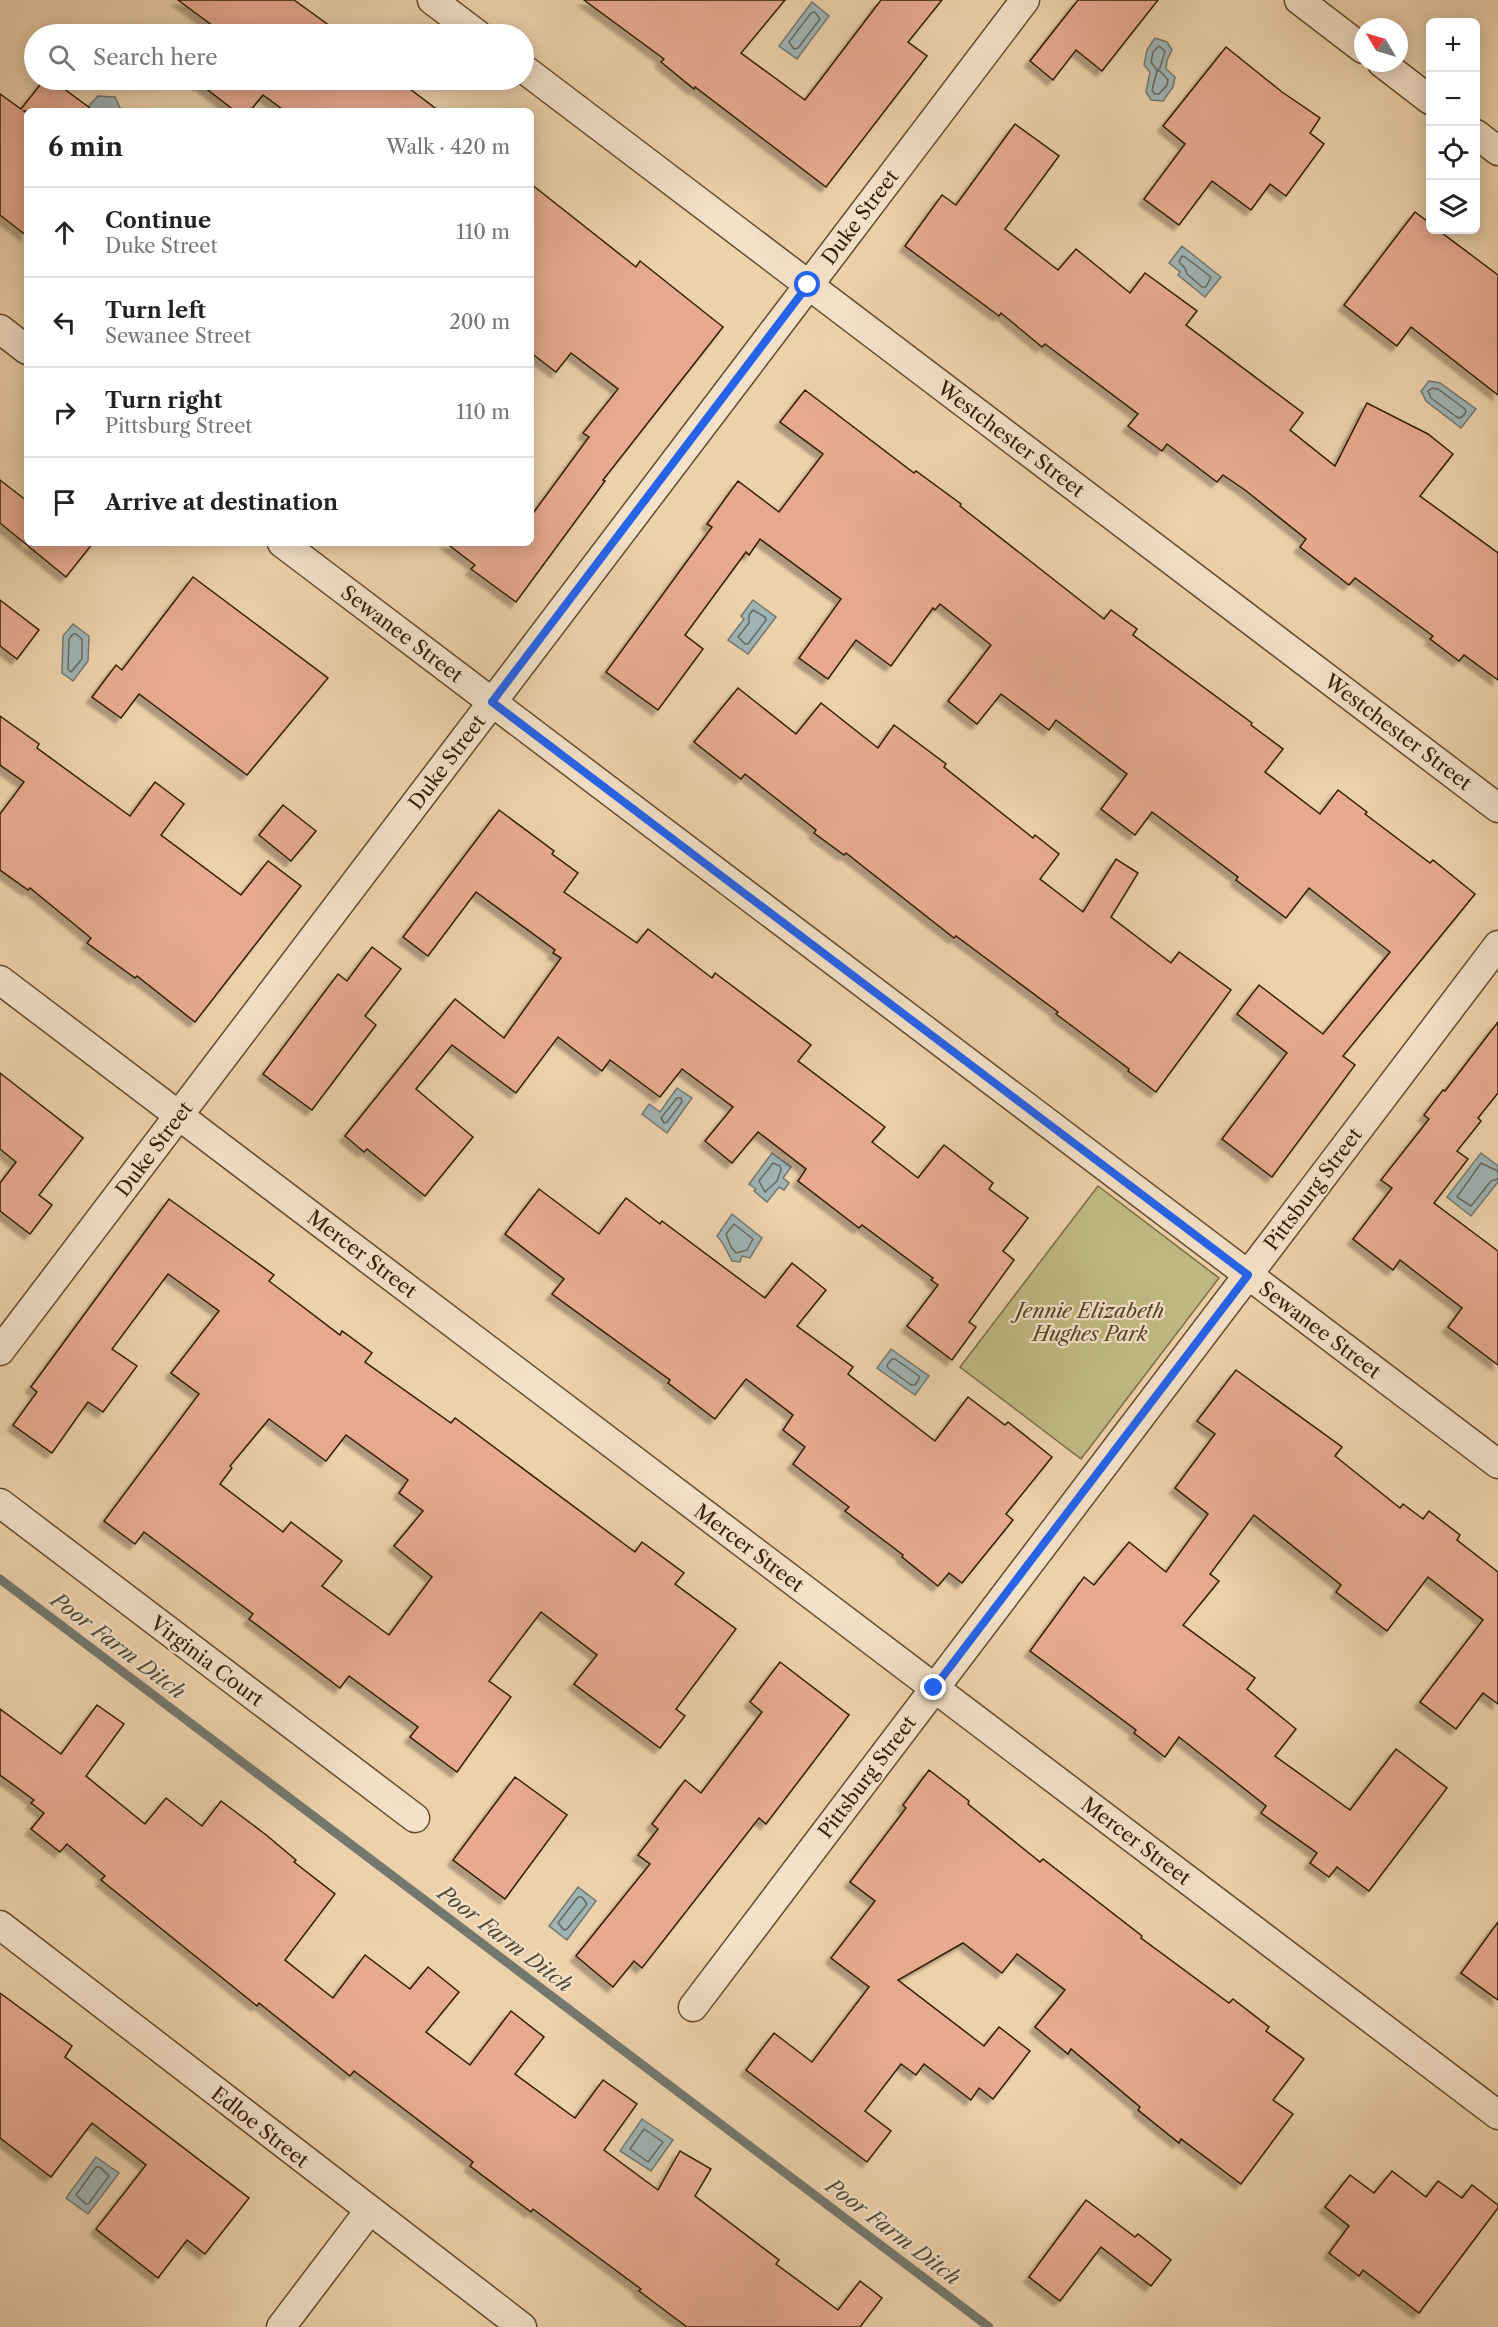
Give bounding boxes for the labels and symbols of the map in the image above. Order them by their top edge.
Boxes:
north arrow [1354,18,1408,72]
street label: Duke Street [817,165,903,269]
route start [794,271,820,297]
street label: Westchester Street [932,375,1089,502]
street label: Sewanee Street [336,580,468,688]
street label: Westchester Street [1319,668,1476,795]
street label: Duke Street [404,710,490,814]
street label: Duke Street [111,1097,197,1201]
street label: Pittsburg Street [1259,1123,1367,1255]
street label: Mercer Street [303,1205,421,1303]
street label: Sewanee Street [1254,1276,1386,1384]
park label: Jennie Elizabeth Hughes Park [1010,1299,1164,1346]
street label: Mercer Street [690,1499,808,1597]
water label: Poor Farm Ditch [45,1586,190,1704]
street label: Virginia Court [145,1610,268,1711]
route end [920,1674,946,1700]
street label: Pittsburg Street [813,1711,921,1843]
street label: Mercer Street [1077,1792,1195,1890]
water label: Poor Farm Ditch [432,1879,577,1997]
street label: Edloe Street [206,2081,314,2173]
water label: Poor Farm Ditch [820,2172,965,2290]

